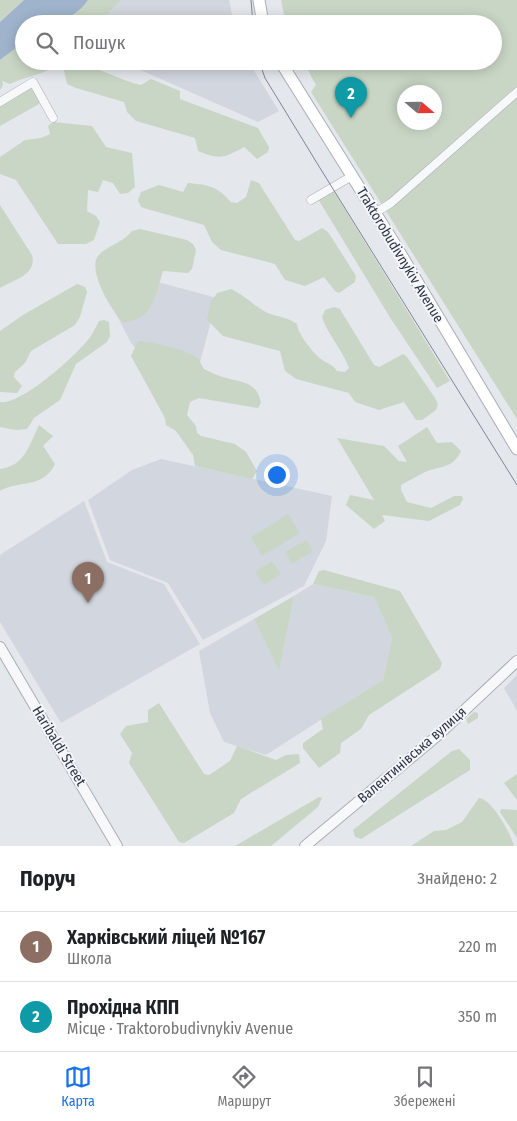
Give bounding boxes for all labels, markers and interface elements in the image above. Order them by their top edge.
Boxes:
search box [15,15,502,70]
icon: search [33,29,61,57]
text: Пошук [73,31,125,54]
pin: 2 [335,77,367,118]
north arrow [397,85,442,130]
street label: Traktorobudivnykiv Avenue [353,184,447,326]
your location [264,462,290,488]
pin: 1 [72,562,104,603]
street label: Haribaldi Street [28,703,90,789]
street label: Валентинівська вулиця [354,703,470,807]
text: Поруч [20,866,76,892]
text: Знайдено: 2 [417,869,497,888]
text: Харківський ліцей №167 [67,926,265,949]
text: 1 [33,937,39,956]
text: 220 m [458,937,497,956]
text: Школа [67,949,112,968]
text: Прохідна КПП [67,996,179,1019]
text: 2 [32,1007,40,1026]
text: 350 m [458,1007,497,1026]
text: Місце · Traktorobudivnykiv Avenue [67,1019,293,1038]
tab: Карта [61,1063,95,1110]
tab: Маршрут [218,1063,271,1110]
tab: Збережені [394,1063,456,1110]

